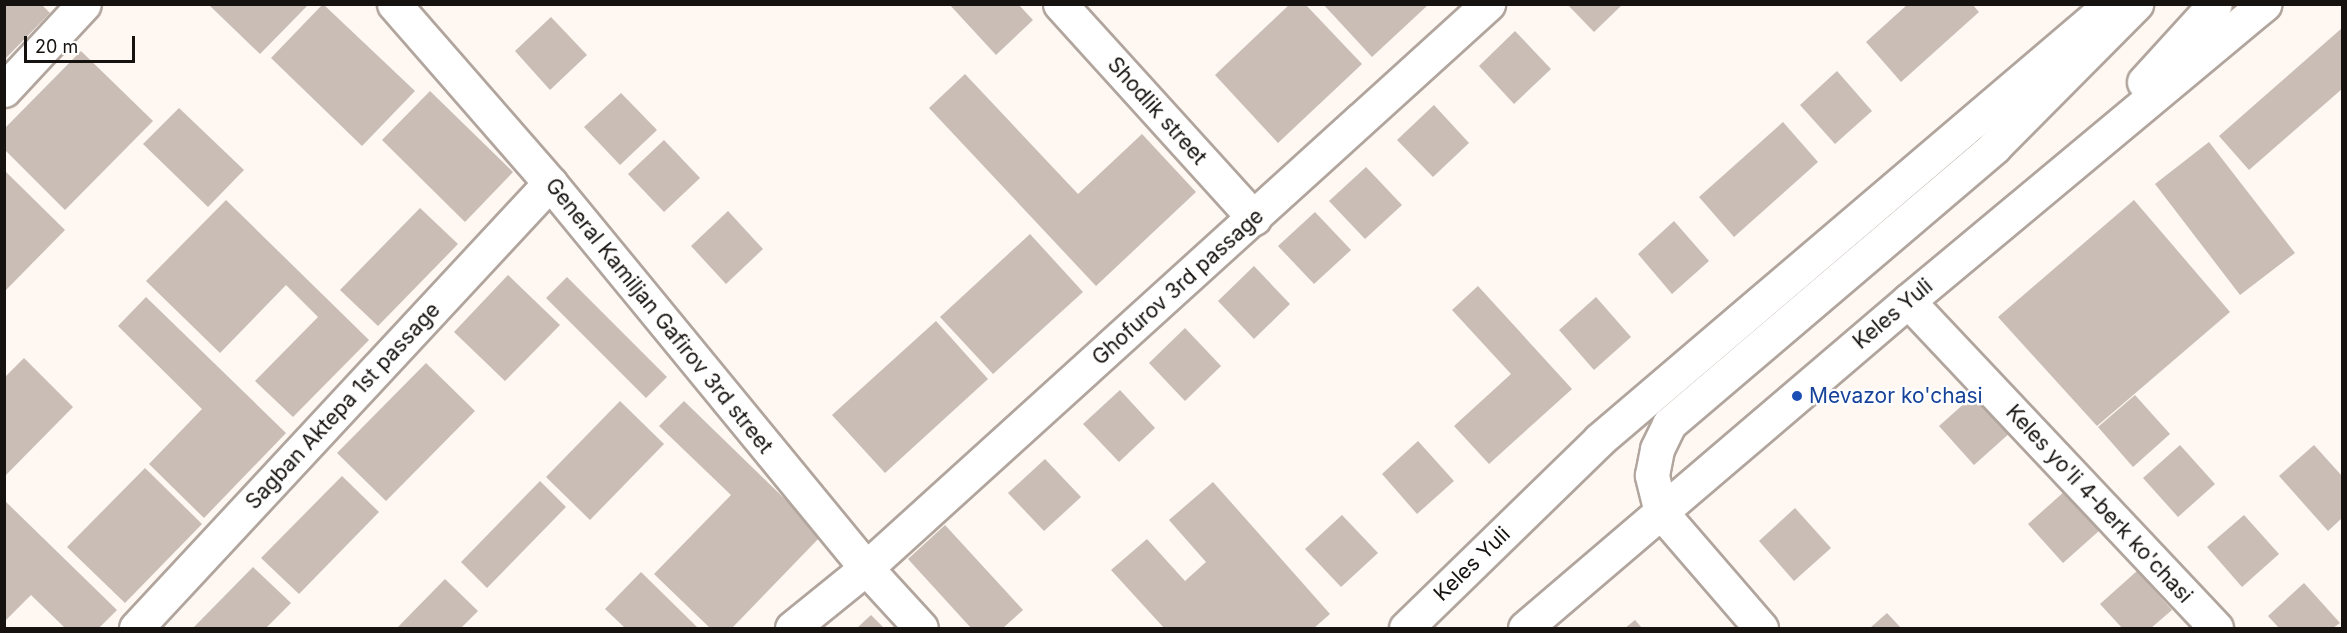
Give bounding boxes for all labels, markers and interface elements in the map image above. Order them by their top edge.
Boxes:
scale bar [27,24,138,62]
text: 20 m [35,36,78,57]
street label: Shodlik street [1102,52,1212,170]
street label: General Kamiljan Gafirov 3rd street [540,173,778,459]
street label: Ghofurov 3rd passage [1087,204,1269,370]
street label: Keles Yuli [1848,274,1938,354]
street label: Sagban Aktepa 1st passage [241,297,445,515]
place label: Mevazor ko'chasi [1809,383,1983,409]
marker: Mevazor ko'chasi [1790,389,1804,403]
street label: Keles yo'li 4-berk ko'chasi [2001,400,2197,608]
street label: Keles Yuli [1429,522,1515,606]

